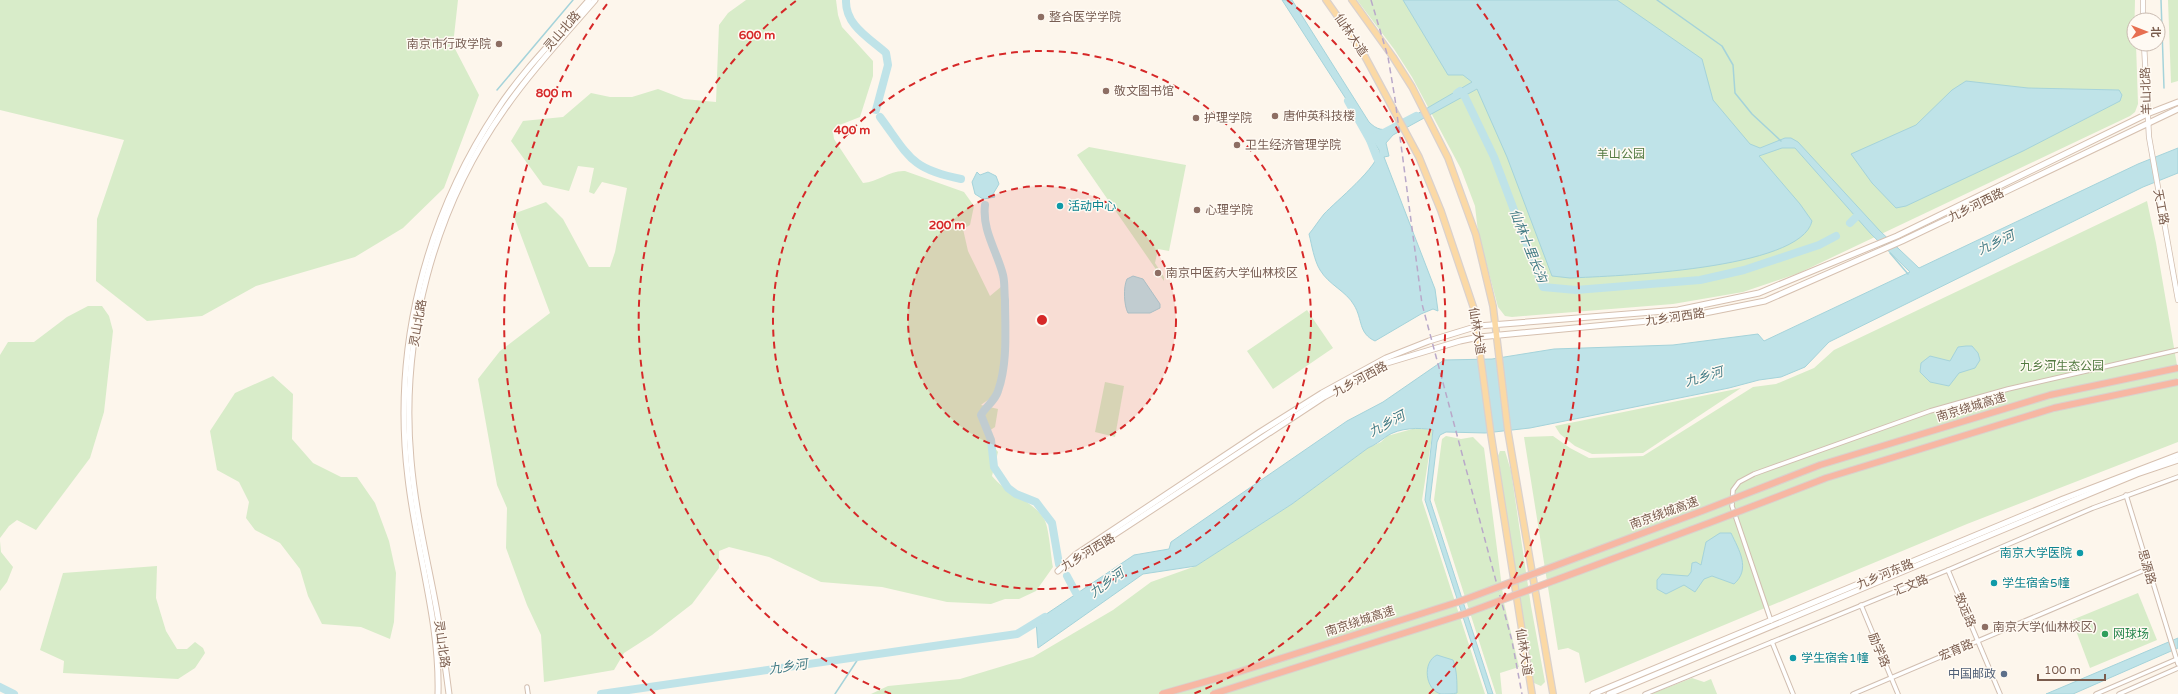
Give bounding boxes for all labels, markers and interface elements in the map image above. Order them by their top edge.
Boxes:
street label: 灵山北路 [541,8,583,54]
place label: 整合医学学院 [1049,10,1121,24]
street label: 仙林大道 [1332,11,1370,59]
marker: 整合医学学院 [1036,12,1046,22]
north arrow [2126,12,2166,52]
text: 北 [2149,27,2162,38]
text: 600 m [739,28,775,42]
place label: 南京市行政学院 [407,37,491,51]
marker: 南京市行政学院 [494,39,504,49]
street label: 羊山北路 [2138,67,2154,115]
place label: 敬文图书馆 [1114,84,1174,98]
text: 800 m [536,86,572,100]
marker: 敬文图书馆 [1101,86,1111,96]
place label: 唐仲英科技楼 [1283,109,1355,123]
place label: 护理学院 [1204,111,1252,125]
marker: 唐仲英科技楼 [1270,111,1280,121]
marker: 护理学院 [1191,113,1201,123]
text: 400 m [834,123,870,137]
place label: 卫生经济管理学院 [1245,138,1341,152]
marker: 卫生经济管理学院 [1232,140,1242,150]
park label: 羊山公园 [1597,147,1645,161]
street label: 九乡河西路 [1946,186,2006,224]
street label: 天工路 [2151,188,2171,226]
place label: 活动中心 [1068,199,1116,213]
marker: 活动中心 [1055,201,1065,211]
place label: 心理学院 [1205,203,1253,217]
marker: 心理学院 [1192,205,1202,215]
water label: 仙林十里长沟 [1506,207,1551,287]
text: 200 m [929,218,965,232]
water label: 九乡河 [1975,226,2020,258]
place label: 南京中医药大学仙林校区 [1166,266,1298,280]
marker: 南京中医药大学仙林校区 [1153,268,1163,278]
street label: 灵山北路 [407,298,429,348]
street label: 仙林大道 [1466,306,1488,356]
street label: 九乡河西路 [1644,306,1706,328]
centre of rings [1035,313,1049,327]
street label: 九乡河西路 [1330,359,1390,399]
park label: 九乡河生态公园 [2020,359,2104,373]
water label: 九乡河 [1683,363,1728,390]
street label: 南京绕城高速 [1935,390,2007,424]
water label: 九乡河 [1366,406,1411,440]
street label: 南京绕城高速 [1628,494,1700,532]
street label: 九乡河西路 [1059,531,1117,573]
place label: 南京大学医院 [2000,546,2072,560]
marker: 南京大学医院 [2075,548,2085,558]
street label: 思源路 [2135,548,2159,586]
street label: 九乡河东路 [1855,556,1915,592]
water label: 九乡河 [1087,563,1130,601]
street label: 汇文路 [1892,572,1930,598]
place label: 学生宿舍5幢 [2002,576,2070,590]
marker: 学生宿舍5幢 [1989,578,1999,588]
street label: 致远路 [1952,591,1978,629]
street label: 南京绕城高速 [1324,603,1396,639]
street label: 灵山北路 [432,619,452,669]
place label: 南京大学(仙林校区) [1993,620,2097,634]
marker: 南京大学(仙林校区) [1980,622,1990,632]
street label: 仙林大道 [1513,627,1535,677]
place label: 网球场 [2113,627,2149,641]
marker: 网球场 [2100,629,2110,639]
street label: 励学路 [1866,631,1892,669]
street label: 宏育路 [1937,637,1975,663]
place label: 学生宿舍1幢 [1801,651,1869,665]
marker: 学生宿舍1幢 [1788,653,1798,663]
water label: 九乡河 [768,656,811,678]
scale bar [2038,656,2105,682]
text: 100 m [2044,663,2081,677]
place label: 中国邮政 [1948,667,1996,681]
marker: 中国邮政 [1999,669,2009,679]

